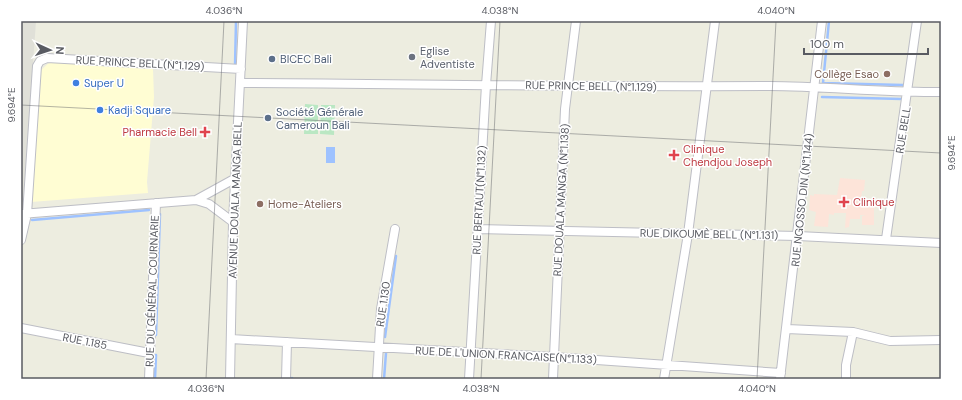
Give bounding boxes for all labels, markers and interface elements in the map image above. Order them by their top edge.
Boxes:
text: 4.036°N [205,4,243,17]
text: 4.038°N [482,4,518,17]
text: 4.040°N [757,4,795,17]
north arrow [30,30,70,70]
scale bar [804,30,928,56]
text: 100 m [810,36,844,52]
place label: Eglise Adventiste [420,44,475,71]
text: N [53,46,67,55]
place label: BICEC Bali [280,52,332,66]
marker: Eglise Adventiste [407,52,417,62]
street label: RUE PRINCE BELL(N°1.129) [75,53,205,73]
marker: BICEC Bali [267,54,277,64]
place label: Collège Esao [814,67,879,81]
marker: Collège Esao [882,69,892,79]
place label: Super U [84,76,124,90]
marker: Super U [71,78,81,88]
street label: RUE PRINCE BELL (N°1.129) [525,78,657,94]
text: 9.694°E [5,87,18,123]
place label: Kadji Square [108,103,171,117]
marker: Kadji Square [95,105,105,115]
place label: Société Générale Cameroun Bali [276,105,363,132]
street label: RUE BELL [892,105,914,154]
marker: Société Générale Cameroun Bali [263,113,273,123]
street label: AVENUE DOUALA MANGA BELL [225,121,245,279]
street label: RUE DOUALA MANGA (N°1.138) [550,123,572,277]
place label: Pharmacie Bell [123,125,197,139]
marker: Pharmacie Bell [200,127,210,137]
street label: RUE NGOSSO DIN (N°1.144) [788,133,816,267]
text: 9.694°E [945,135,958,171]
place label: Clinique Chendjou Joseph [683,142,772,169]
street label: RUE BERTAUT(N°1.132) [469,145,489,255]
marker: Clinique Chendjou Joseph [668,149,680,161]
place label: Clinique [853,195,894,209]
marker: Clinique [838,196,850,208]
place label: Home-Ateliers [268,197,342,211]
marker: Home-Ateliers [255,199,265,209]
street label: RUE DU GÉNÉRAL COURNARIE [142,215,162,367]
street label: RUE DIKOUMÈ BELL (N°1.131) [640,226,778,242]
street label: RUE 1.130 [373,280,393,328]
street label: RUE 1.185 [62,330,109,352]
street label: RUE DE L'UNION FRANCAISE(N°1.133) [415,343,597,367]
text: 4.036°N [187,382,225,395]
text: 4.038°N [463,382,499,395]
text: 4.040°N [738,382,776,395]

